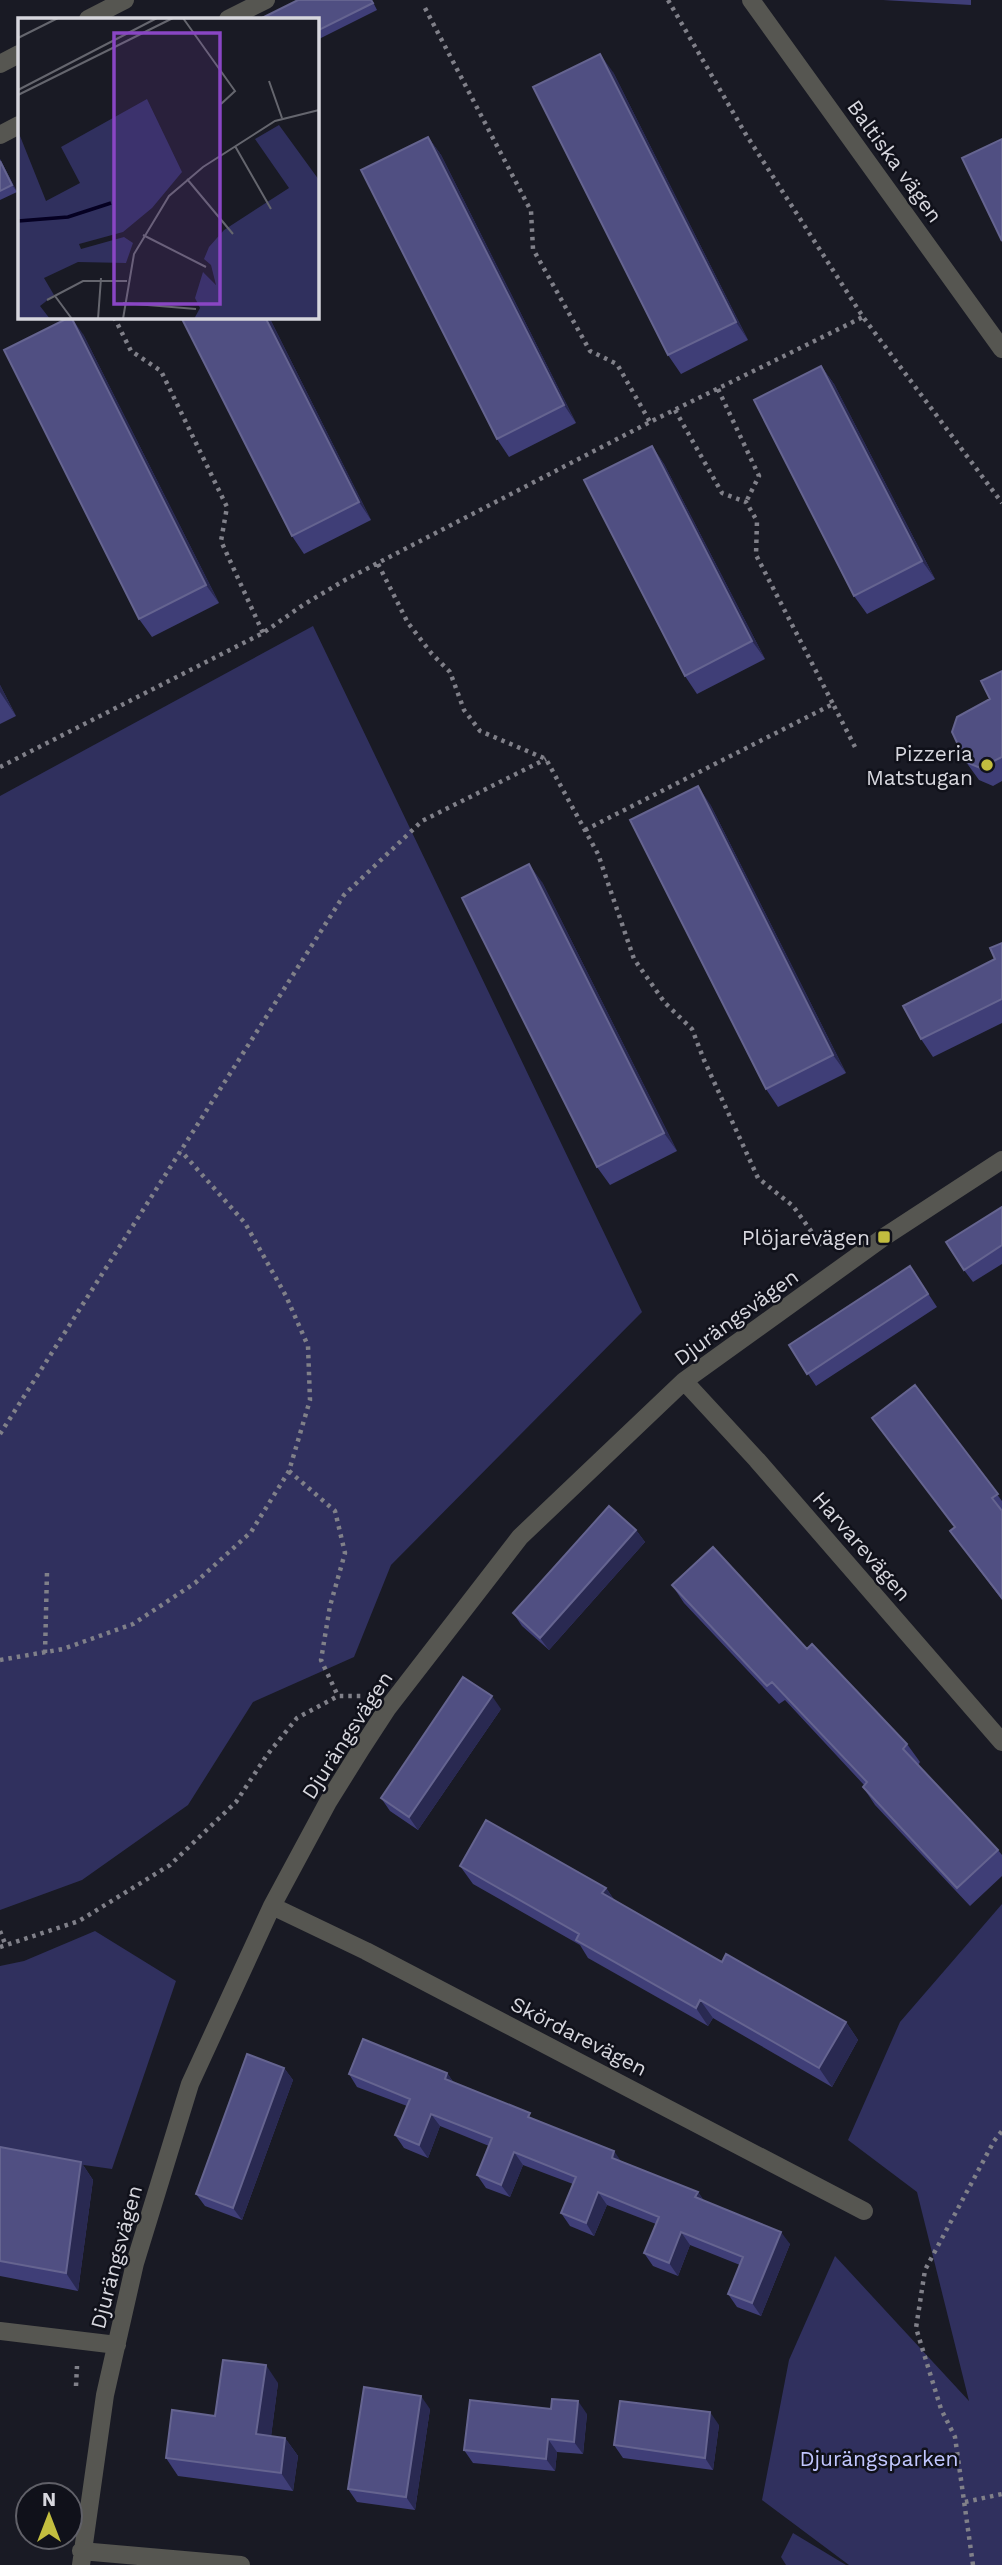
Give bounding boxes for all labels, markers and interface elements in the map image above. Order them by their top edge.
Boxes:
inset map [18,18,318,318]
street label: Baltiska vägen [842,95,948,227]
place label: Pizzeria Matstugan [866,741,973,790]
marker: Pizzeria Matstugan [979,757,995,773]
place label: Plöjarevägen [742,1225,870,1250]
marker: Plöjarevägen [876,1229,892,1245]
street label: Djurängsvägen [669,1264,803,1370]
street label: Harvarevägen [808,1486,916,1606]
street label: Djurängsvägen [296,1666,398,1804]
street label: Skördarevägen [507,1991,651,2081]
street label: Djurängsvägen [85,2183,147,2331]
park label: Djurängsparken [799,2446,959,2471]
north arrow [14,2481,84,2551]
text: N [42,2488,56,2511]

